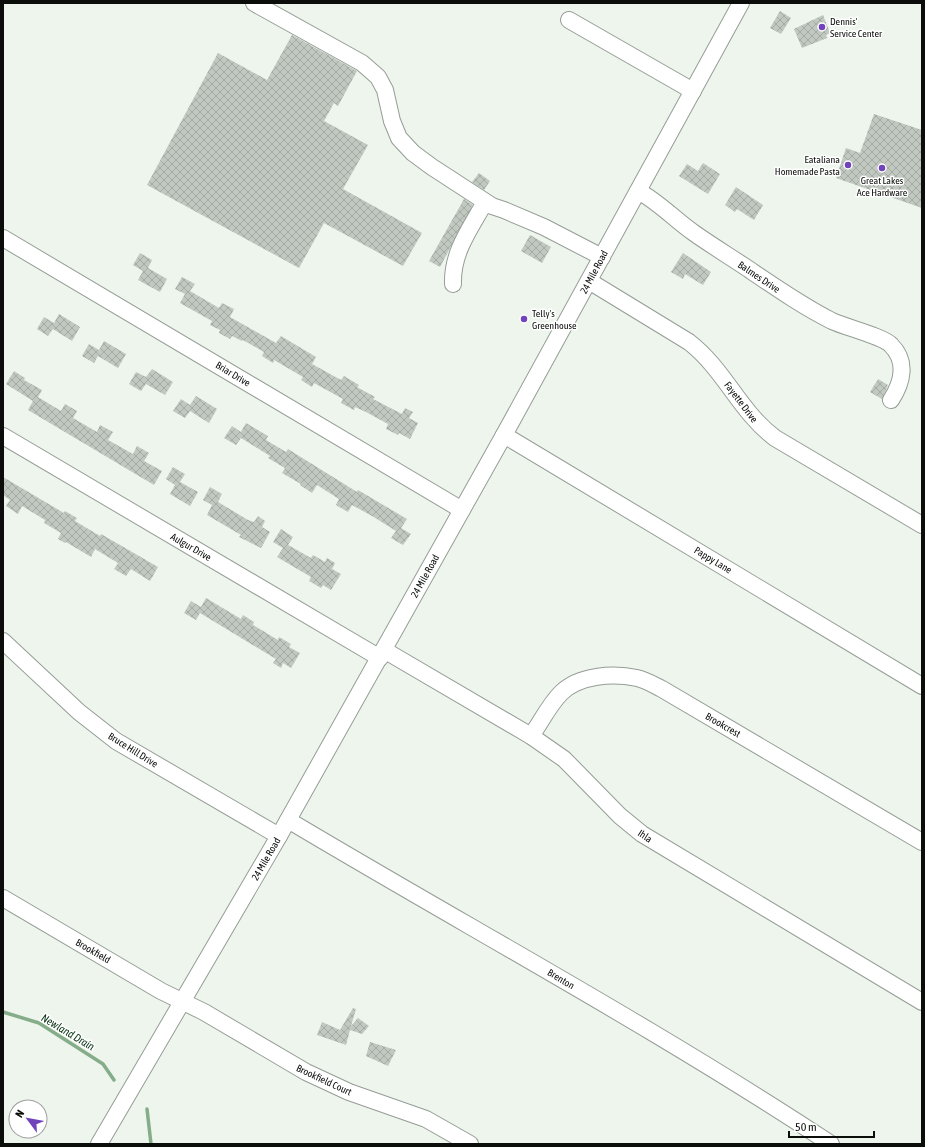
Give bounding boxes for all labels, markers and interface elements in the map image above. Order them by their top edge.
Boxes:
place label: Dennis' Service Center [830,16,883,39]
marker: Dennis' Service Center [817,22,827,32]
place label: Eataliana Homemade Pasta [775,154,840,177]
marker: Eataliana Homemade Pasta [843,160,853,170]
marker: Great Lakes Ace Hardware [877,163,887,173]
place label: Great Lakes Ace Hardware [857,175,908,198]
street label: 24 Mile Road [578,248,610,295]
street label: Balmes Drive [736,259,782,295]
place label: Telly's Greenhouse [532,308,577,331]
marker: Telly's Greenhouse [519,314,529,324]
street label: Briar Drive [214,359,253,389]
street label: Fayette Drive [722,380,760,425]
street label: Aulgur Drive [169,531,214,563]
street label: Pappy Lane [692,544,734,576]
street label: 24 Mile Road [409,552,441,599]
street label: Brookcrest [703,711,743,740]
street label: Bruce Hill Drive [106,730,160,770]
street label: Ihla [636,827,654,845]
street label: 24 Mile Road [249,836,283,882]
street label: Brookfield [74,937,113,965]
street label: Brenton [546,967,577,991]
water label: Newland Drain [39,1011,97,1053]
street label: Brookfield Court [295,1062,353,1098]
north arrow [8,1099,48,1139]
text: N [13,1108,26,1120]
scale bar [789,1113,874,1139]
text: 50 m [795,1120,817,1134]

